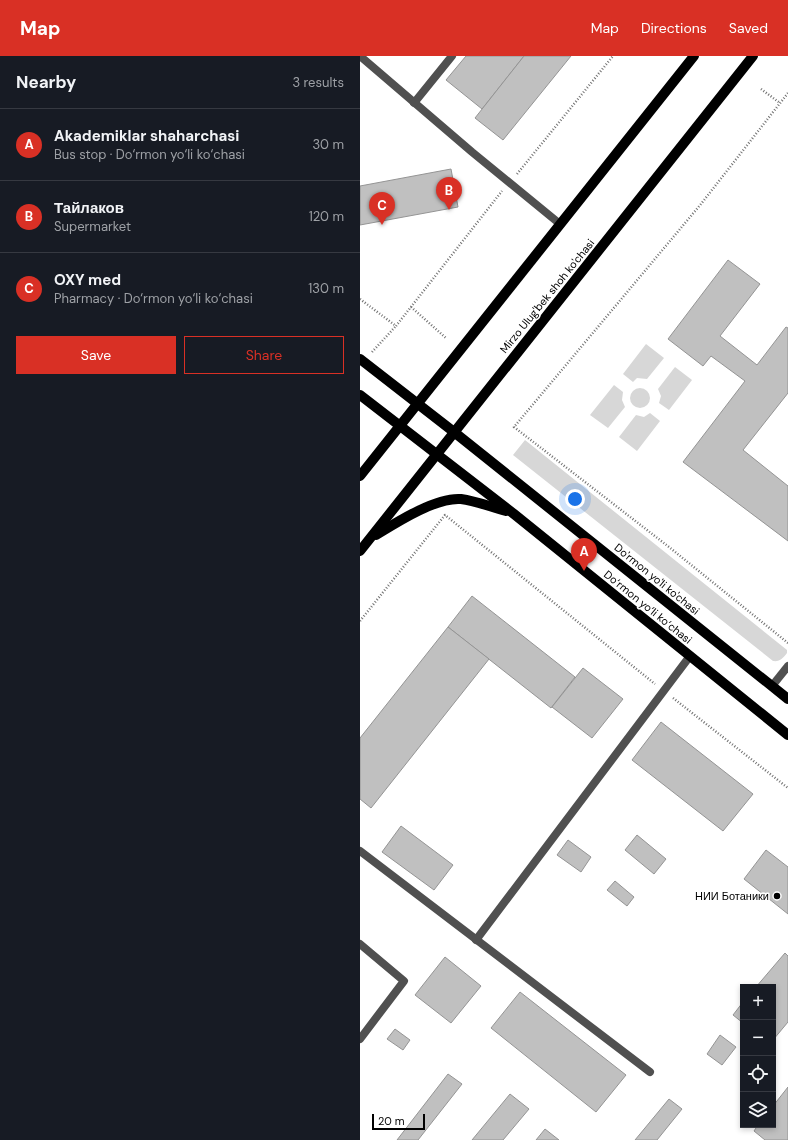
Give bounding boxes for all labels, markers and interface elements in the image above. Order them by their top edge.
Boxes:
text: Map [20,16,60,41]
text: Map [591,19,619,37]
text: Directions [641,19,707,37]
text: Saved [729,19,768,37]
text: Nearby [16,71,76,93]
text: 3 results [292,74,344,91]
text: Akademiklar shaharchasi [54,126,239,146]
text: A [24,136,34,153]
text: 30 m [312,136,344,153]
text: Bus stop · Do‘rmon yo‘li ko‘chasi [54,146,245,163]
pin: B [436,177,462,210]
pin: C [369,192,395,225]
text: Тайлаков [54,198,124,218]
text: B [25,208,33,225]
text: 120 m [309,208,344,225]
text: Supermarket [54,218,131,235]
street label: Mirzo Ulug'bek shoh ko'chasi [497,236,597,356]
text: OXY med [54,270,121,290]
text: C [24,280,34,297]
text: 130 m [308,280,344,297]
text: Pharmacy · Do‘rmon yo‘li ko‘chasi [54,290,253,307]
button: Save [16,336,176,374]
button: Share [184,336,344,374]
your location [565,489,585,509]
pin: A [571,538,597,571]
street label: Do'rmon yo'li ko'chasi [612,540,702,618]
street label: Do‘rmon yo‘li ko‘chasi [601,567,695,647]
place label: НИИ Ботаники [695,889,769,903]
marker: НИИ Ботаники [772,891,782,901]
map controls [740,984,776,1128]
button: + [740,984,776,1020]
button: − [740,1020,776,1056]
button: locate [740,1056,776,1092]
button: layers [740,1092,776,1128]
scale bar [372,1112,425,1131]
text: 20 m [378,1114,404,1128]

